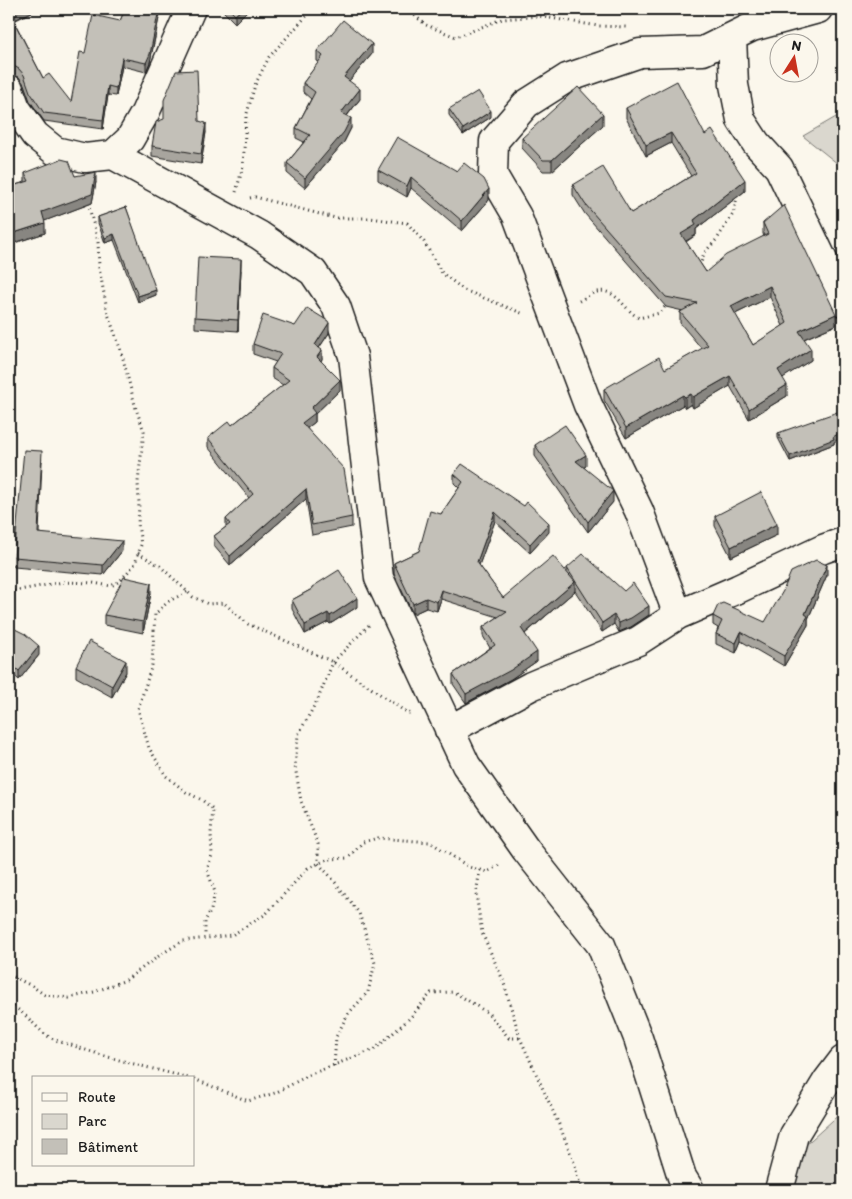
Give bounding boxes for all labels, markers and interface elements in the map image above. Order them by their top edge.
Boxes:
north arrow [770,32,820,82]
text: N [790,36,803,55]
legend [32,1076,195,1166]
text: Route [78,1088,116,1106]
text: Parc [78,1112,107,1130]
text: Bâtiment [78,1138,139,1156]

